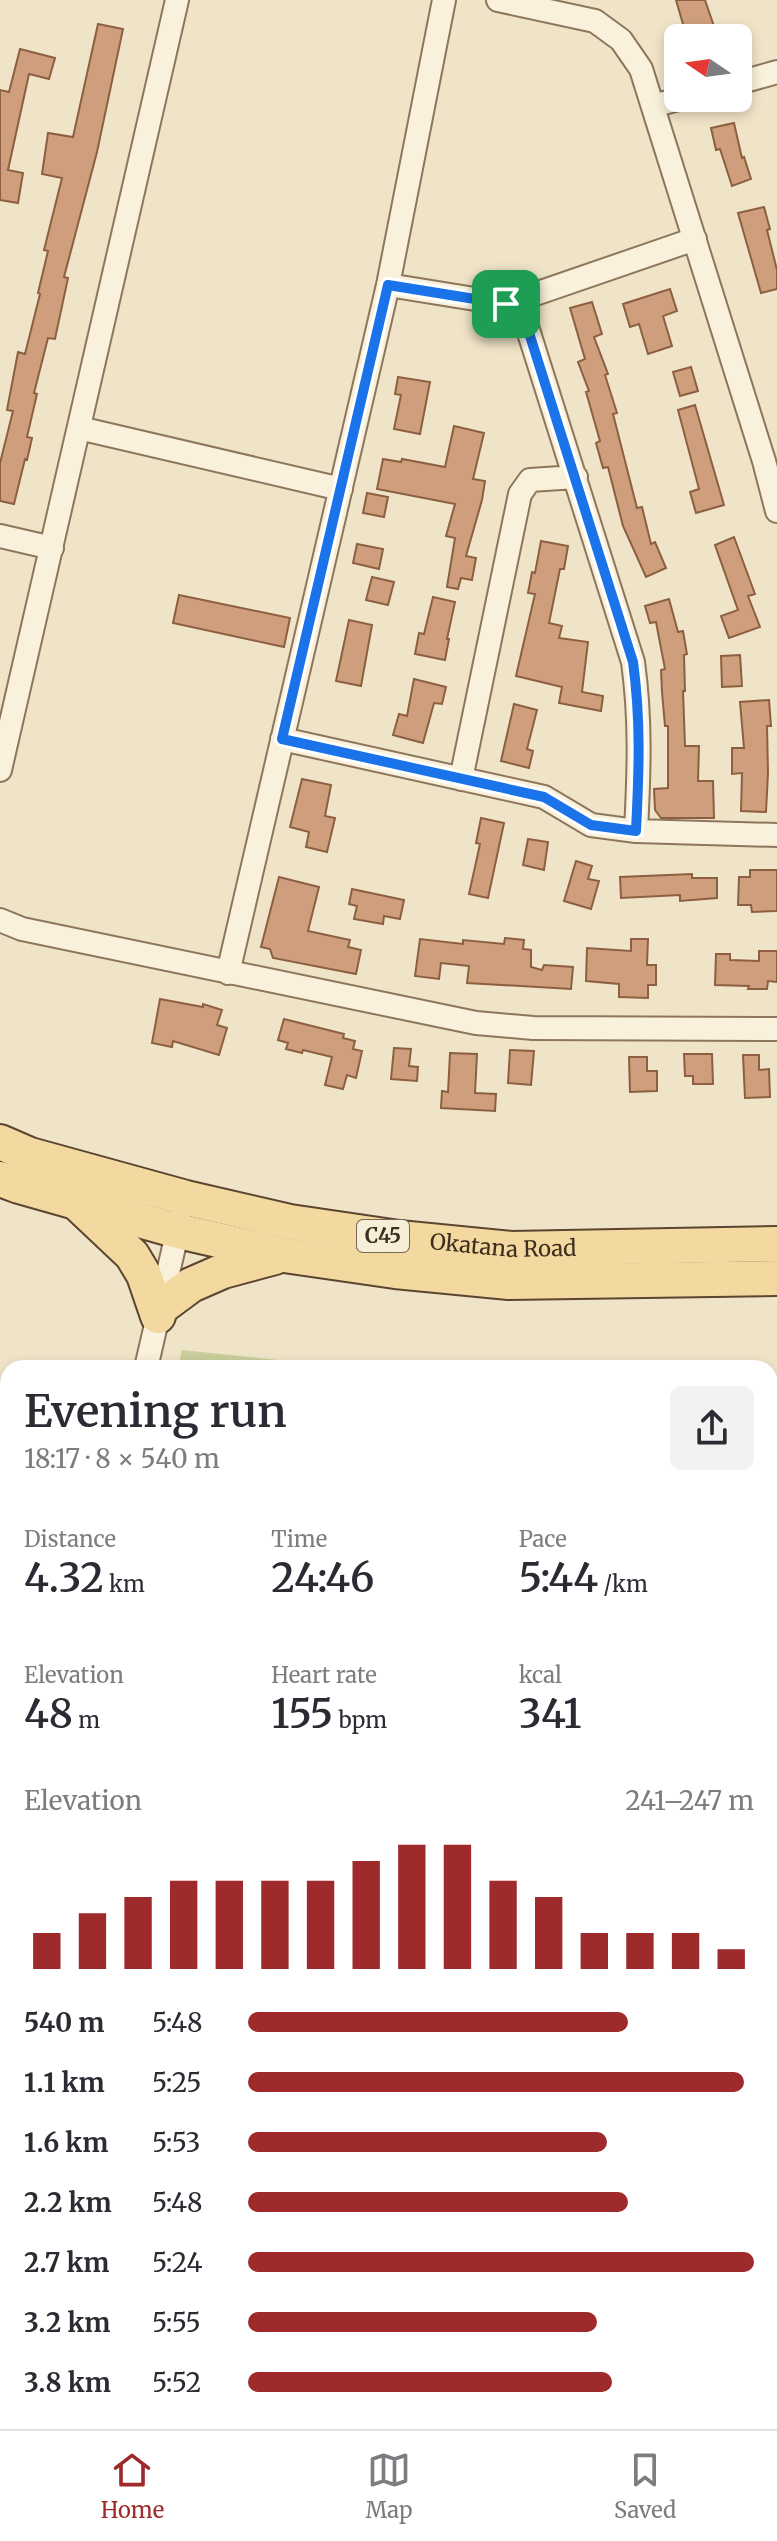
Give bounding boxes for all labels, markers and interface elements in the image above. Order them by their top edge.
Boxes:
north arrow [664,24,752,112]
map controls [664,24,752,112]
pin [472,270,540,338]
icon: arrive [484,282,528,326]
road number: C45 [357,1220,409,1252]
street label: Okatana Road [429,1227,577,1263]
text: Evening run [24,1384,287,1439]
button: share [670,1386,754,1470]
text: 18:17 · 8 × 540 m [24,1442,220,1475]
text: Distance [24,1525,116,1553]
text: Time [271,1525,327,1553]
text: Pace [519,1525,567,1553]
text: 4.32 [24,1553,104,1603]
text: 24:46 [271,1553,374,1603]
text: 5:44 [519,1553,598,1603]
text: km [104,1570,145,1598]
text: /km [598,1570,648,1598]
text: Elevation [24,1661,124,1689]
text: Heart rate [271,1661,377,1689]
text: kcal [519,1661,562,1689]
text: 48 [24,1689,73,1739]
text: 155 [271,1689,333,1739]
text: 341 [519,1689,582,1739]
text: m [73,1706,100,1734]
text: bpm [333,1706,387,1734]
text: Elevation [24,1784,142,1817]
text: 241–247 m [625,1784,754,1817]
text: 540 m [24,2006,105,2039]
text: 5:48 [152,2006,202,2039]
text: 1.1 km [24,2066,105,2099]
text: 5:25 [152,2066,202,2099]
text: 1.6 km [24,2126,108,2159]
text: 5:53 [152,2126,201,2159]
text: 2.2 km [24,2186,112,2219]
text: 5:48 [152,2186,202,2219]
text: 2.7 km [24,2246,110,2279]
text: 5:24 [152,2246,203,2279]
text: 3.2 km [24,2306,110,2339]
text: 5:55 [152,2306,201,2339]
text: 3.8 km [24,2366,111,2399]
text: 5:52 [152,2366,201,2399]
tab: Home [101,2448,164,2524]
tab: Map [366,2448,412,2524]
tab: Saved [614,2448,676,2524]

